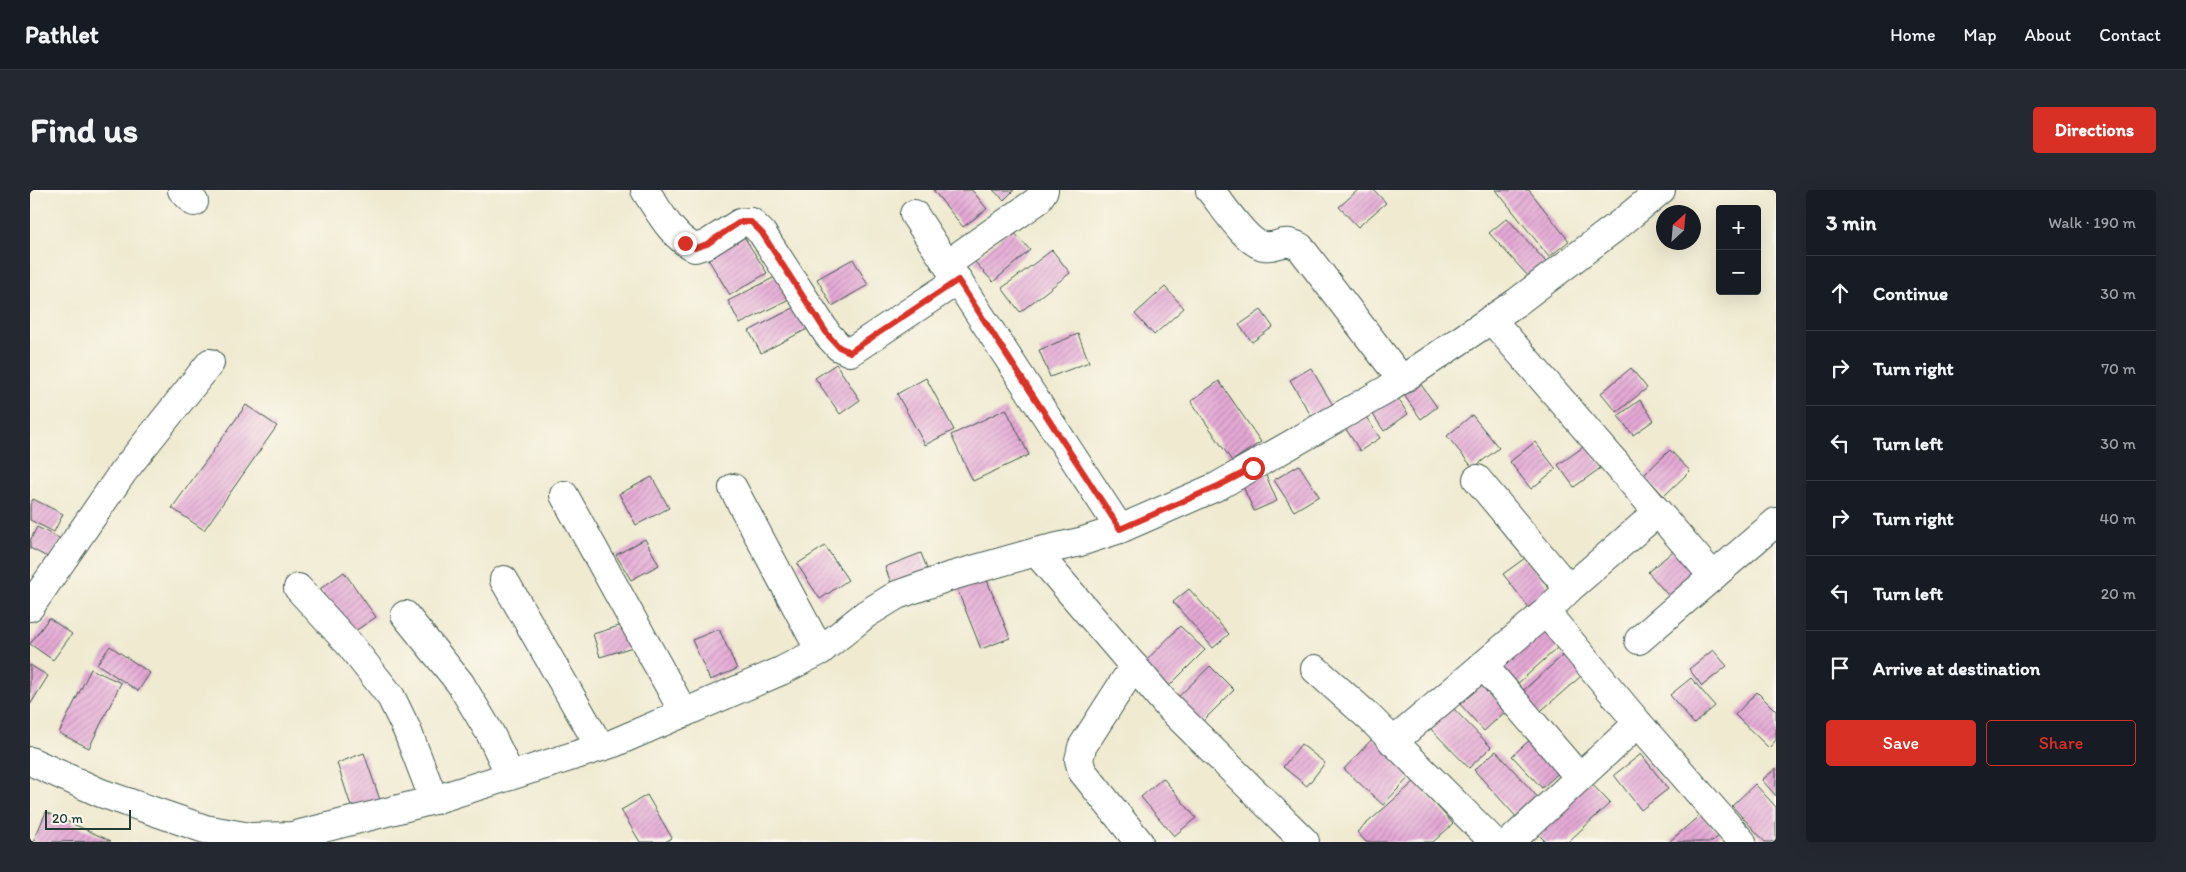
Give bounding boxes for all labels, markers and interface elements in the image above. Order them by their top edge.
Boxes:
text: Pathlet [25,20,99,49]
text: Home [1890,24,1936,46]
text: Map [1964,24,1997,46]
text: About [2025,24,2071,46]
text: Contact [2099,24,2161,46]
button: Directions [2033,107,2156,153]
text: Find us [30,109,138,151]
north arrow [1656,205,1701,250]
map controls [1716,205,1761,295]
button: + [1716,205,1761,250]
text: 3 min [1826,210,1876,235]
text: Walk · 190 m [2048,213,2136,232]
route end [674,232,697,255]
button: − [1716,250,1761,295]
icon: ahead [1826,279,1854,307]
text: Continue [1873,282,1948,305]
text: 30 m [2100,284,2136,303]
icon: right [1826,354,1854,382]
text: Turn right [1873,357,1954,380]
text: 70 m [2101,359,2136,378]
icon: left [1826,429,1854,457]
text: Turn left [1873,432,1943,455]
text: 30 m [2100,434,2136,453]
route start [1242,457,1265,480]
icon: right [1826,504,1854,532]
text: Turn right [1873,507,1954,530]
text: 40 m [2099,509,2136,528]
icon: left [1826,579,1854,607]
text: Turn left [1873,582,1943,605]
text: 20 m [2101,584,2136,603]
icon: arrive [1826,654,1854,682]
text: Arrive at destination [1873,657,2040,680]
button: Save [1826,720,1976,766]
button: Share [1986,720,2136,766]
scale bar [45,807,131,830]
text: 20 m [52,810,83,827]

